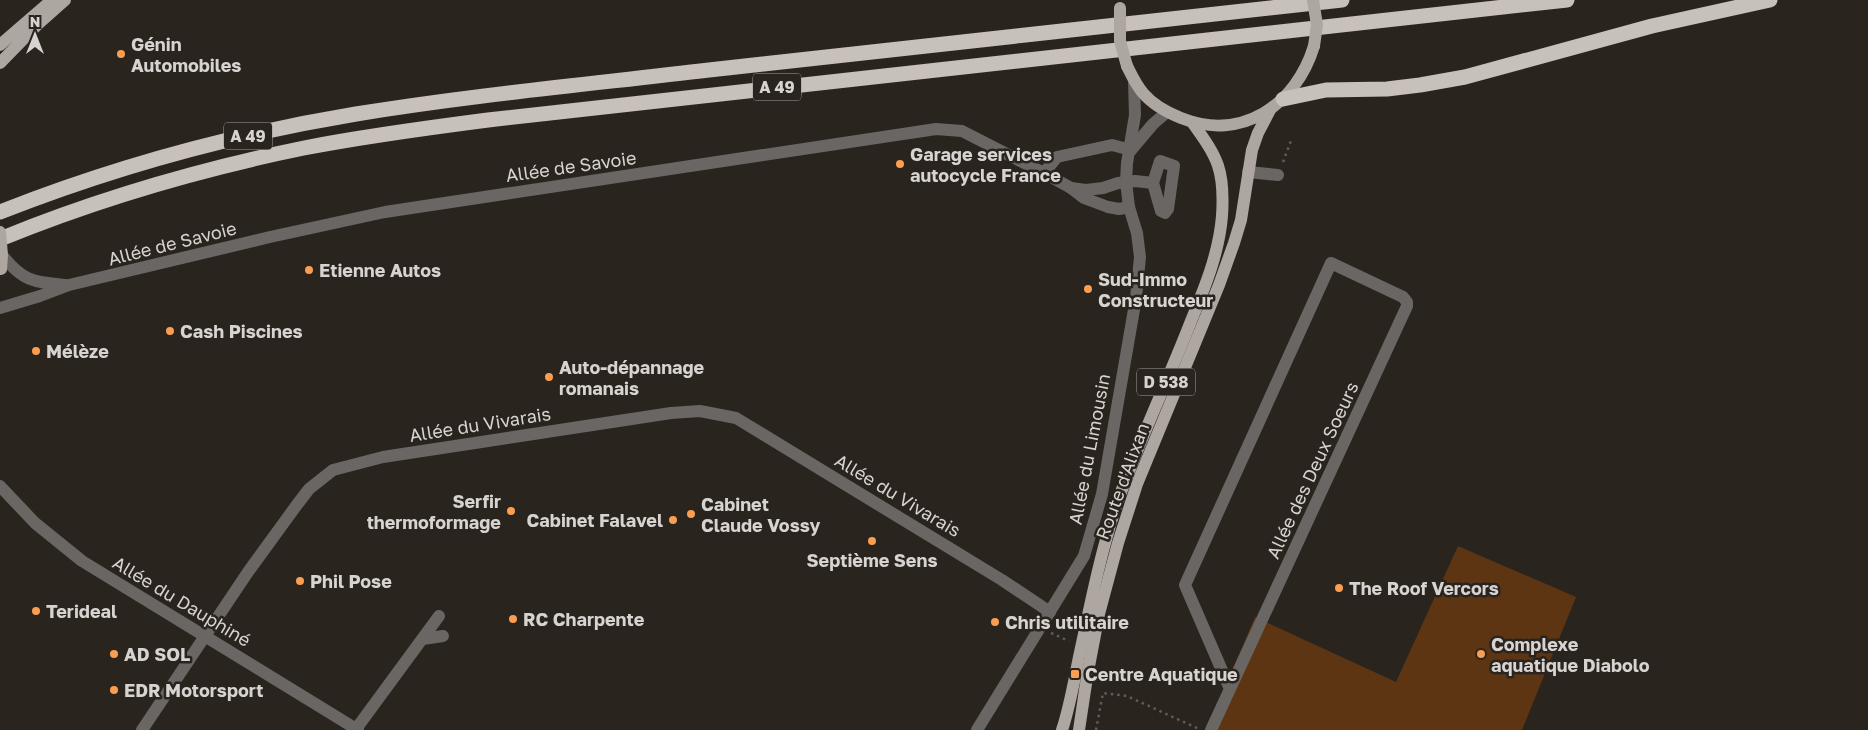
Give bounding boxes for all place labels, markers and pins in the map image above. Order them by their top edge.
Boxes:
place label: Génin Automobiles [131,33,241,76]
marker: Génin Automobiles [115,48,127,60]
place label: Garage services autocycle France [910,143,1061,186]
marker: Garage services autocycle France [894,158,906,170]
place label: Etienne Autos [319,259,441,281]
marker: Etienne Autos [303,264,315,276]
place label: Sud-Immo Constructeur [1098,268,1213,311]
marker: Sud-Immo Constructeur [1082,283,1094,295]
place label: Cash Piscines [180,320,303,342]
marker: Cash Piscines [164,325,176,337]
place label: Mélèze [46,340,109,362]
marker: Mélèze [30,345,42,357]
place label: Auto-dépannage romanais [559,356,705,399]
marker: Auto-dépannage romanais [543,371,555,383]
place label: Serfir thermoformage [367,490,501,533]
place label: Cabinet Claude Vossy [701,493,821,536]
marker: Serfir thermoformage [505,505,517,517]
marker: Cabinet Claude Vossy [685,508,697,520]
place label: Cabinet Falavel [527,509,663,531]
marker: Cabinet Falavel [667,514,679,526]
marker: Septième Sens [866,535,878,547]
place label: Septième Sens [807,549,937,571]
place label: Phil Pose [310,570,392,592]
marker: Phil Pose [294,575,306,587]
place label: The Roof Vercors [1349,577,1499,599]
marker: The Roof Vercors [1333,582,1345,594]
place label: Terideal [46,600,117,622]
marker: Terideal [30,605,42,617]
place label: RC Charpente [523,608,645,630]
place label: Chris utilitaire [1005,611,1129,633]
marker: RC Charpente [507,613,519,625]
marker: Chris utilitaire [989,616,1001,628]
place label: Complexe aquatique Diabolo [1491,633,1650,676]
place label: AD SOL [124,643,190,665]
marker: AD SOL [108,648,120,660]
marker: Complexe aquatique Diabolo [1475,648,1487,660]
place label: Centre Aquatique [1085,663,1238,685]
marker: Centre Aquatique [1069,668,1081,680]
place label: EDR Motorsport [124,679,263,701]
marker: EDR Motorsport [108,684,120,696]

